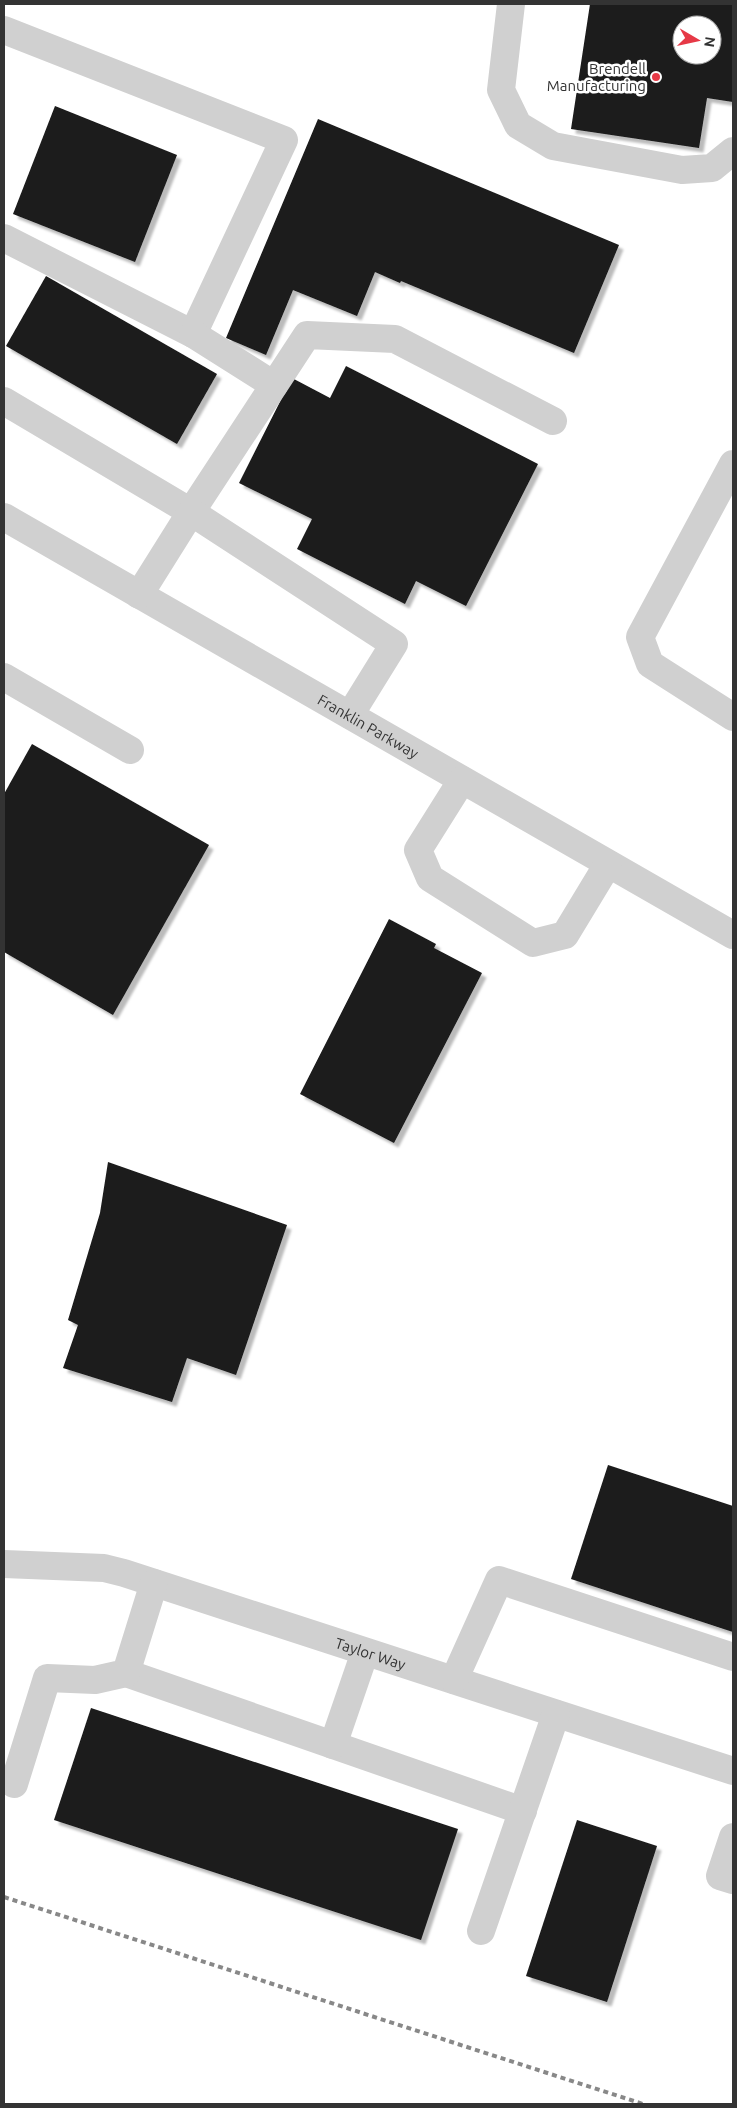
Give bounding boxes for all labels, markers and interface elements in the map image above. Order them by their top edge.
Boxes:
north arrow [672,15,722,65]
text: N [701,36,719,48]
place label: Brendell Manufacturing [547,60,646,94]
marker: Brendell Manufacturing [650,71,662,83]
street label: Franklin Parkway [315,690,422,761]
street label: Taylor Way [333,1634,408,1673]

